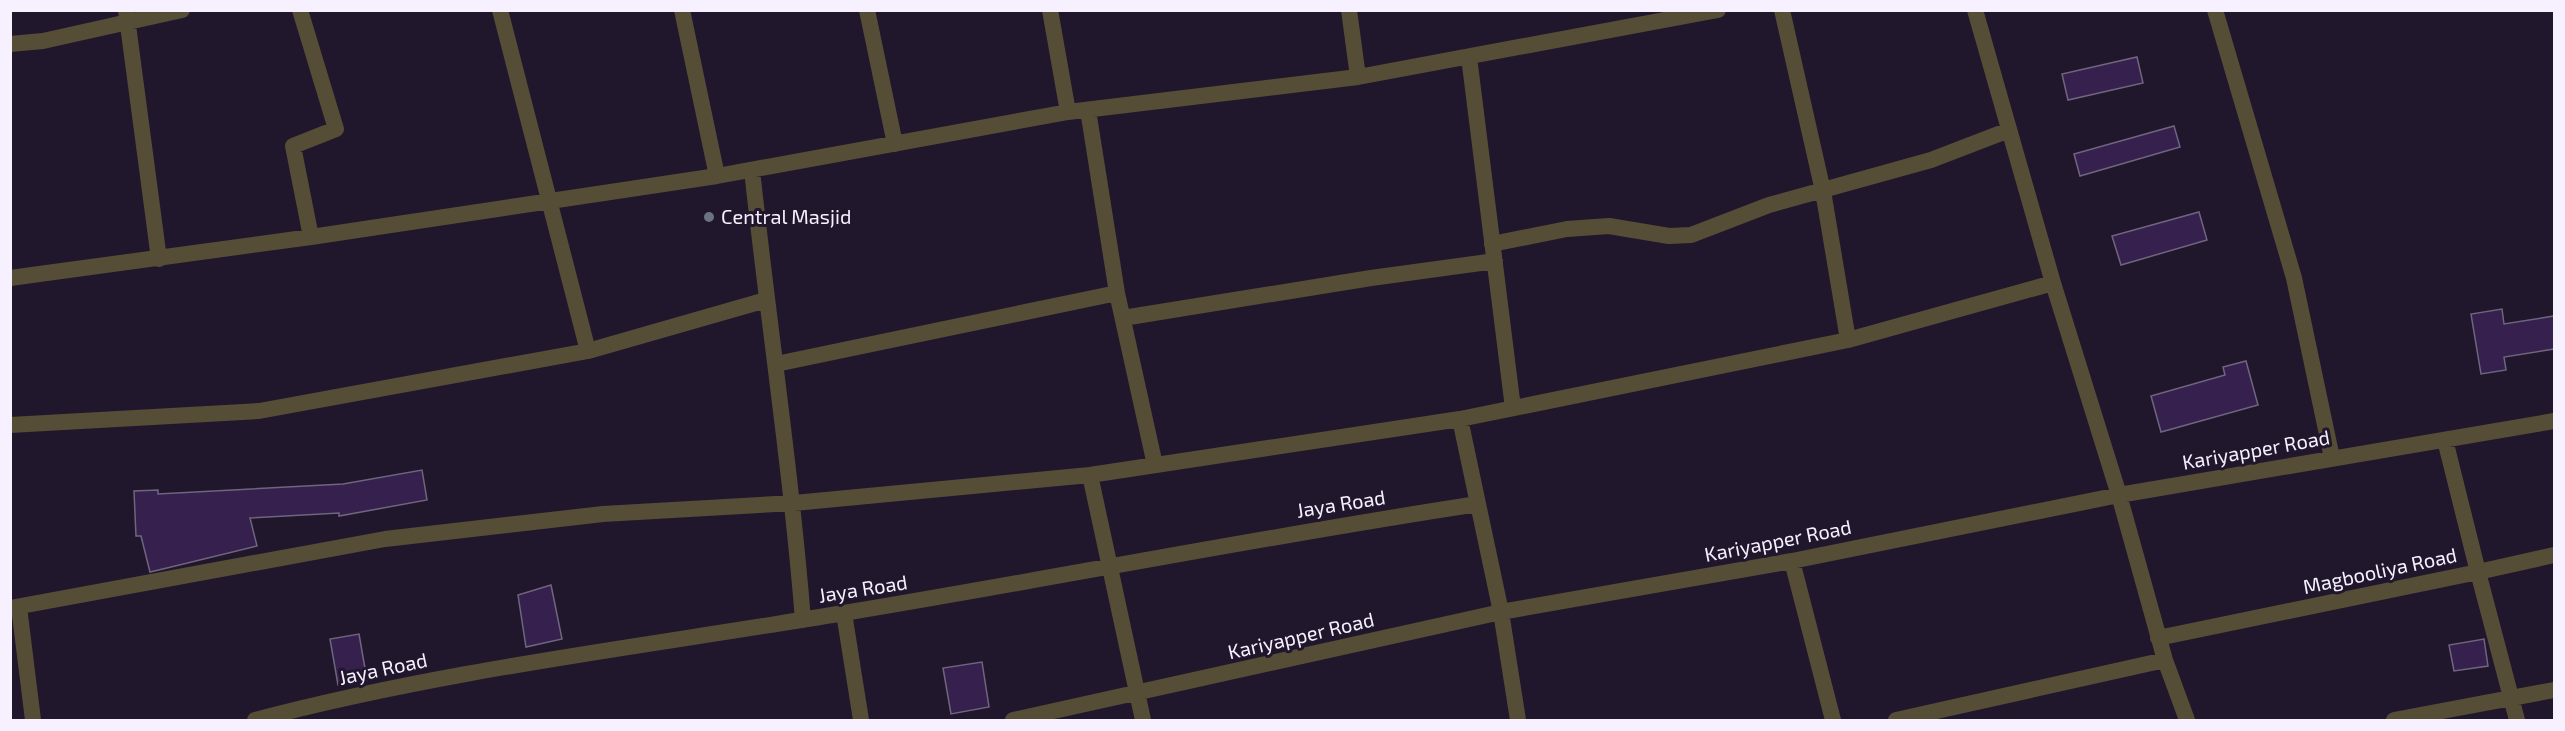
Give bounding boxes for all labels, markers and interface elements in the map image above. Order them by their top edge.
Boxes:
place label: Central Masjid [721,204,851,228]
marker: Central Masjid [702,210,716,224]
street label: Kariyapper Road [2180,424,2331,474]
street label: Jaya Road [1295,484,1387,522]
street label: Kariyapper Road [1702,514,1853,566]
street label: Magbooliya Road [2301,542,2459,598]
street label: Jaya Road [817,569,909,607]
street label: Kariyapper Road [1225,607,1376,664]
street label: Jaya Road [336,647,429,689]

